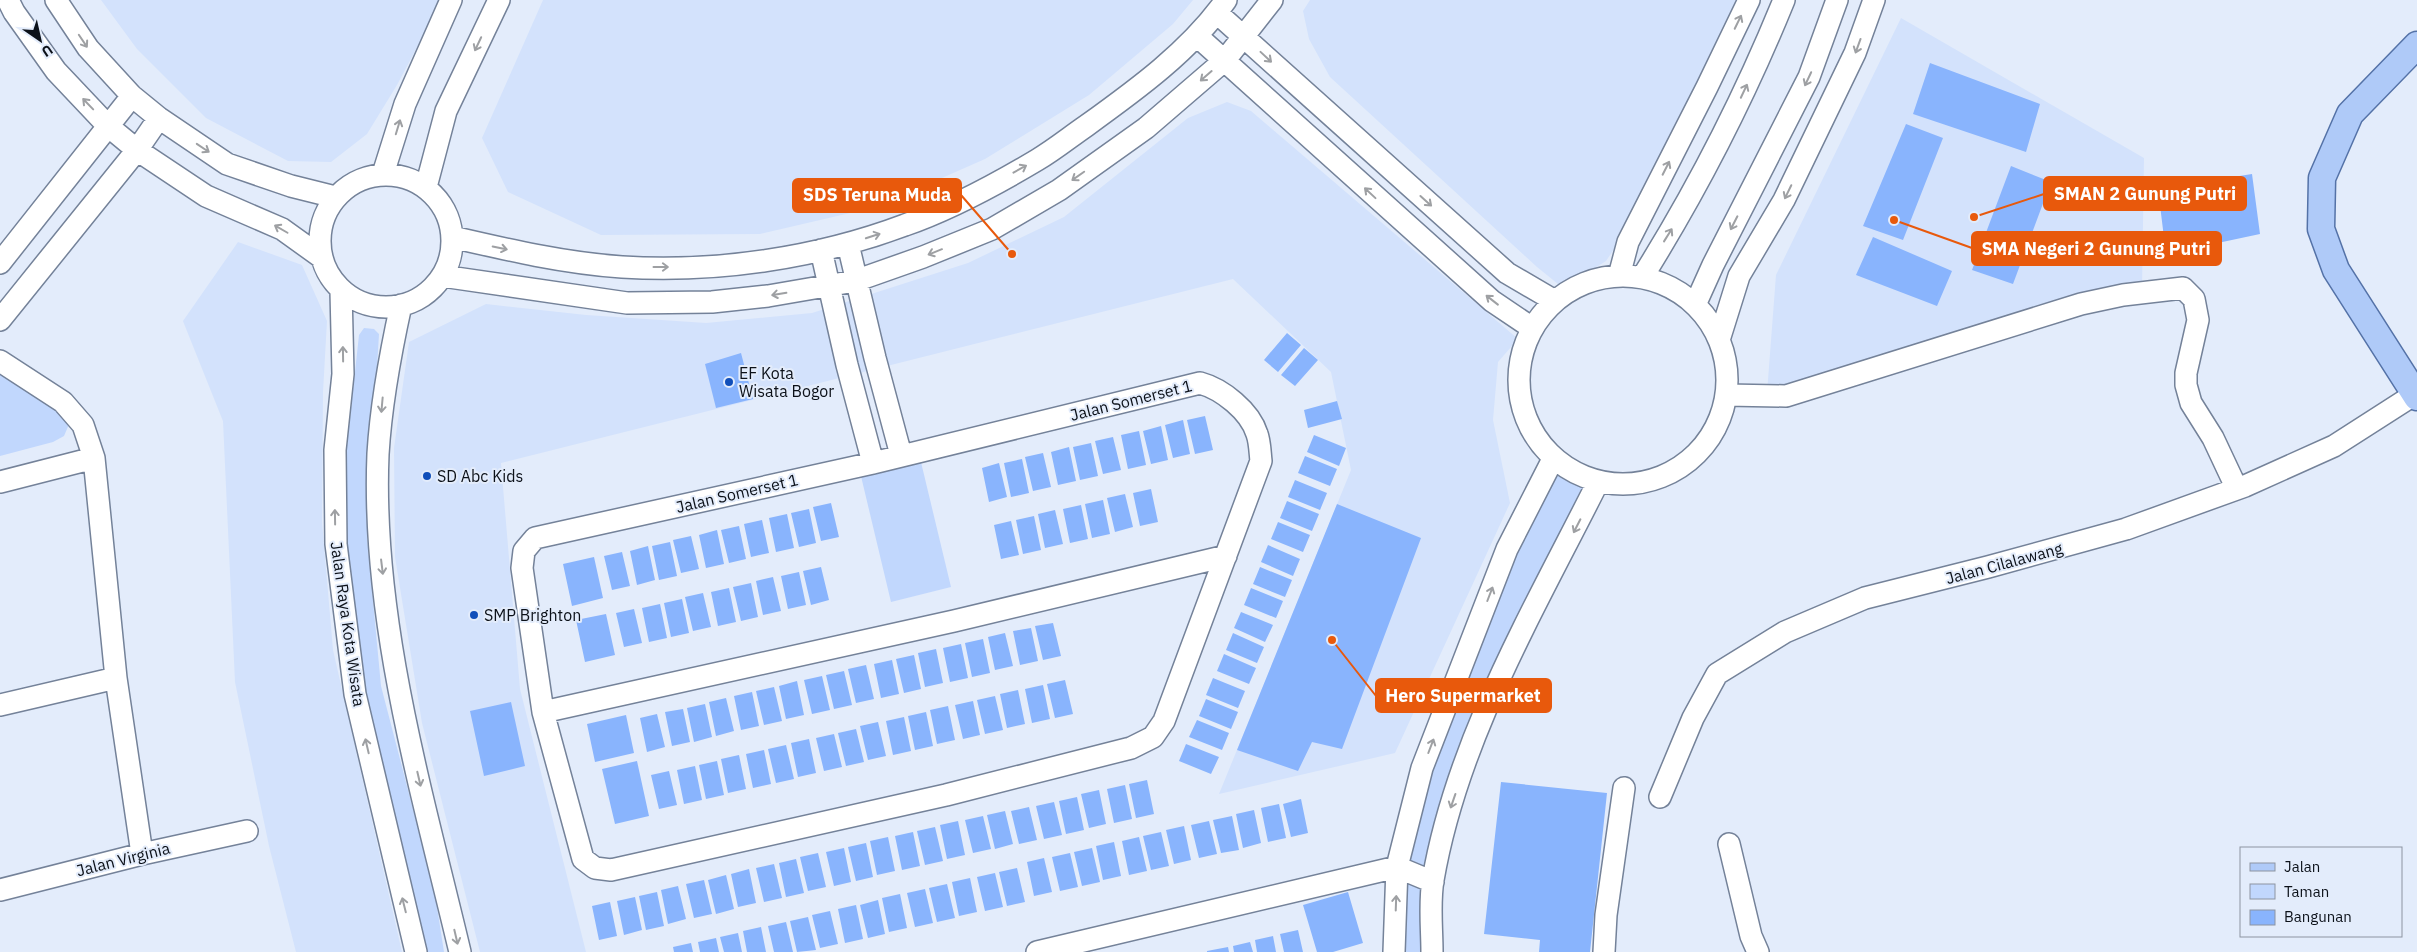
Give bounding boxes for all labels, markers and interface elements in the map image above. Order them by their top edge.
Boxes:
north arrow [15,15,65,65]
one-way arrow [1734,15,1743,30]
one-way arrow [78,33,88,47]
one-way arrow [473,36,482,51]
one-way arrow [1853,38,1862,53]
text: U [38,41,56,61]
one-way arrow [1260,51,1273,63]
one-way arrow [1199,70,1212,82]
one-way arrow [1803,71,1812,86]
one-way arrow [1740,84,1750,99]
one-way arrow [82,98,94,111]
one-way arrow [393,120,403,136]
one-way arrow [196,143,210,153]
one-way arrow [1662,161,1671,176]
one-way arrow [1013,164,1028,174]
one-way arrow [1071,171,1085,181]
callout: SMAN 2 Gunung Putri [2044,177,2246,210]
callout: SDS Teruna Muda [793,179,961,212]
text: SMAN 2 Gunung Putri [2054,182,2236,205]
text: SDS Teruna Muda [803,183,951,206]
one-way arrow [1783,185,1793,200]
one-way arrow [1364,187,1377,199]
one-way arrow [1420,195,1433,207]
one-way arrow [1729,215,1738,230]
one-way arrow [275,224,289,234]
one-way arrow [1663,228,1674,242]
one-way arrow [864,231,880,240]
callout: SMA Negeri 2 Gunung Putri [1972,232,2221,265]
text: SMA Negeri 2 Gunung Putri [1981,237,2211,260]
one-way arrow [491,244,507,253]
one-way arrow [928,248,943,258]
one-way arrow [652,262,668,272]
one-way arrow [771,290,787,300]
one-way arrow [1486,295,1499,306]
one-way arrow [338,347,347,363]
place label: EF Kota Wisata Bogor [739,363,834,401]
street label: Jalan Somerset 1 [1068,375,1194,425]
marker: EF Kota Wisata Bogor [723,376,735,388]
one-way arrow [378,397,387,413]
place label: SD Abc Kids [437,466,523,486]
street label: Jalan Somerset 1 [674,469,800,517]
marker: SD Abc Kids [421,470,433,482]
one-way arrow [330,509,340,525]
one-way arrow [1572,518,1581,533]
street label: Jalan Cilalawang [1943,538,2065,588]
street label: Jalan Raya Kota Wisata [327,540,370,708]
one-way arrow [377,559,387,575]
one-way arrow [1485,587,1495,602]
place label: SMP Brighton [484,605,581,625]
marker: SMP Brighton [468,609,480,621]
callout: Hero Supermarket [1376,679,1551,712]
text: Hero Supermarket [1385,684,1541,707]
one-way arrow [1427,738,1436,753]
one-way arrow [362,739,371,755]
one-way arrow [415,770,424,786]
one-way arrow [1448,793,1457,809]
street label: Jalan Virginia [74,838,172,880]
legend [2240,847,2402,937]
text: Jalan [2284,857,2320,876]
text: Taman [2284,882,2329,901]
one-way arrow [1391,896,1401,912]
one-way arrow [399,897,408,913]
text: Bangunan [2284,907,2352,926]
one-way arrow [452,928,461,944]

